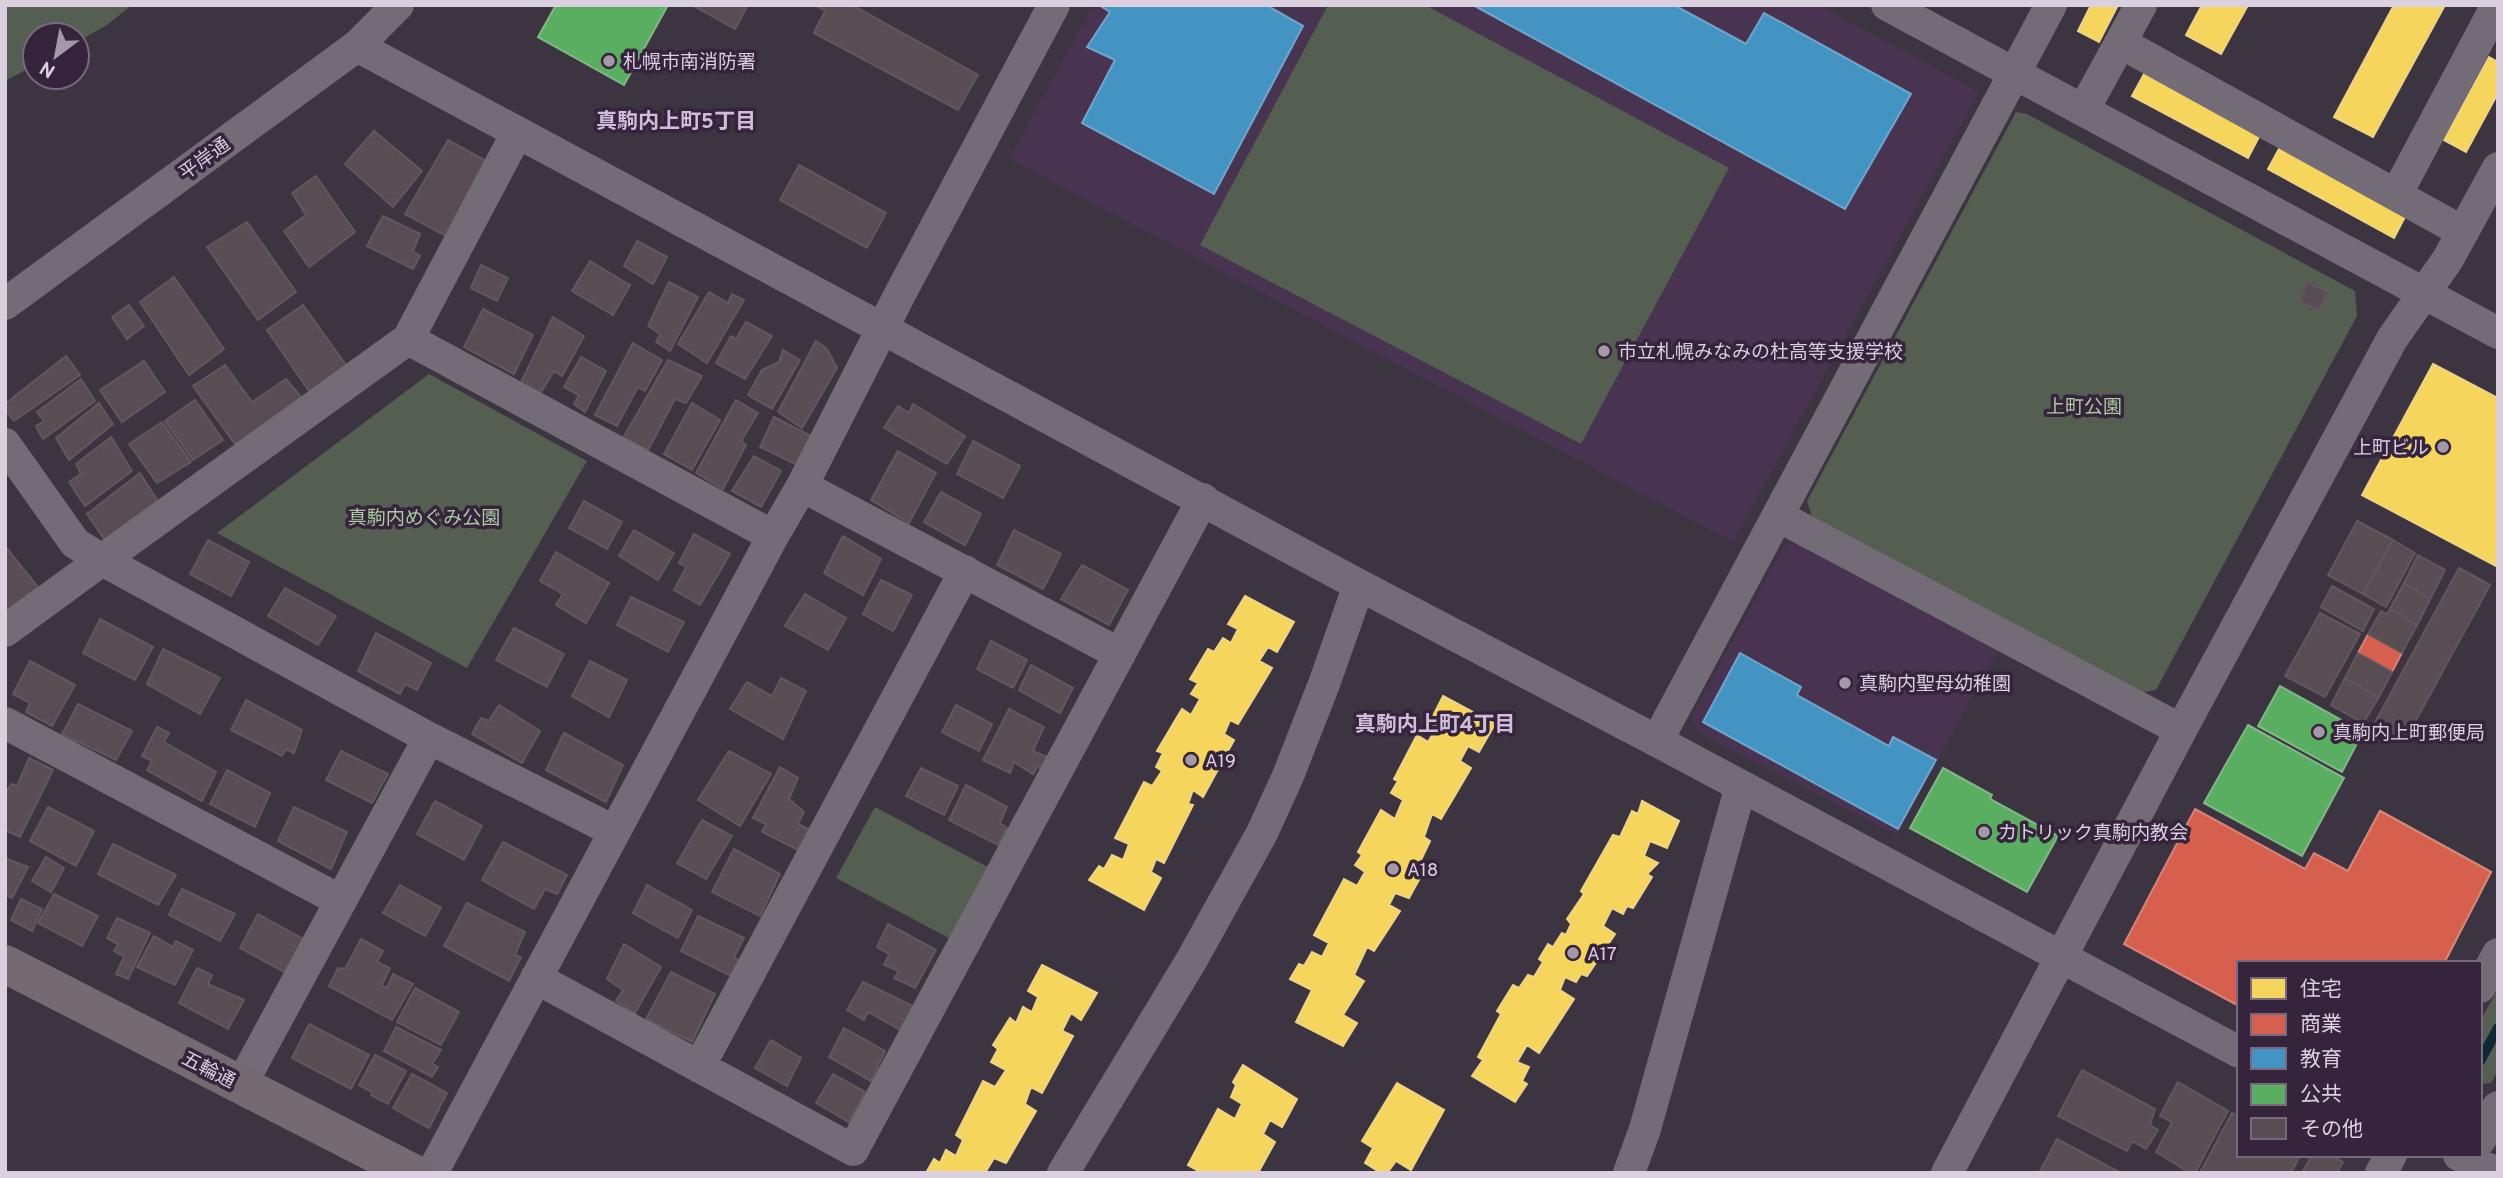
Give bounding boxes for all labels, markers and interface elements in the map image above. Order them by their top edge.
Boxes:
north arrow [21,21,91,91]
place label: 札幌市南消防署 [623,51,756,75]
marker: 札幌市南消防署 [601,53,617,69]
text: N [36,55,60,83]
district label: 真駒内上町5丁目 [596,109,756,136]
street label: 平岸通 [175,133,235,186]
place label: 市立札幌みなみの杜高等支援学校 [1618,341,1903,365]
marker: 市立札幌みなみの杜高等支援学校 [1596,343,1612,359]
park label: 上町公園 [2046,396,2122,420]
place label: 上町ビル [2353,437,2429,461]
marker: 上町ビル [2435,439,2451,455]
park label: 真駒内めぐみ公園 [348,507,500,531]
place label: 真駒内聖母幼稚園 [1859,673,2011,697]
marker: 真駒内聖母幼稚園 [1837,675,1853,691]
district label: 真駒内上町4丁目 [1355,712,1515,739]
place label: 真駒内上町郵便局 [2333,722,2485,746]
marker: 真駒内上町郵便局 [2311,724,2327,740]
place label: A19 [1205,750,1236,774]
marker: A19 [1183,752,1199,768]
place label: カトリック真駒内教会 [1998,822,2188,846]
marker: カトリック真駒内教会 [1976,824,1992,840]
place label: A18 [1407,859,1438,883]
marker: A18 [1385,861,1401,877]
place label: A17 [1587,943,1617,967]
marker: A17 [1565,945,1581,961]
legend [2237,961,2482,1157]
text: 住宅 [2300,977,2342,1004]
text: 商業 [2300,1012,2342,1039]
street label: 五輪通 [177,1047,239,1094]
text: 教育 [2300,1047,2342,1074]
text: 公共 [2300,1082,2342,1109]
text: その他 [2300,1117,2363,1144]

